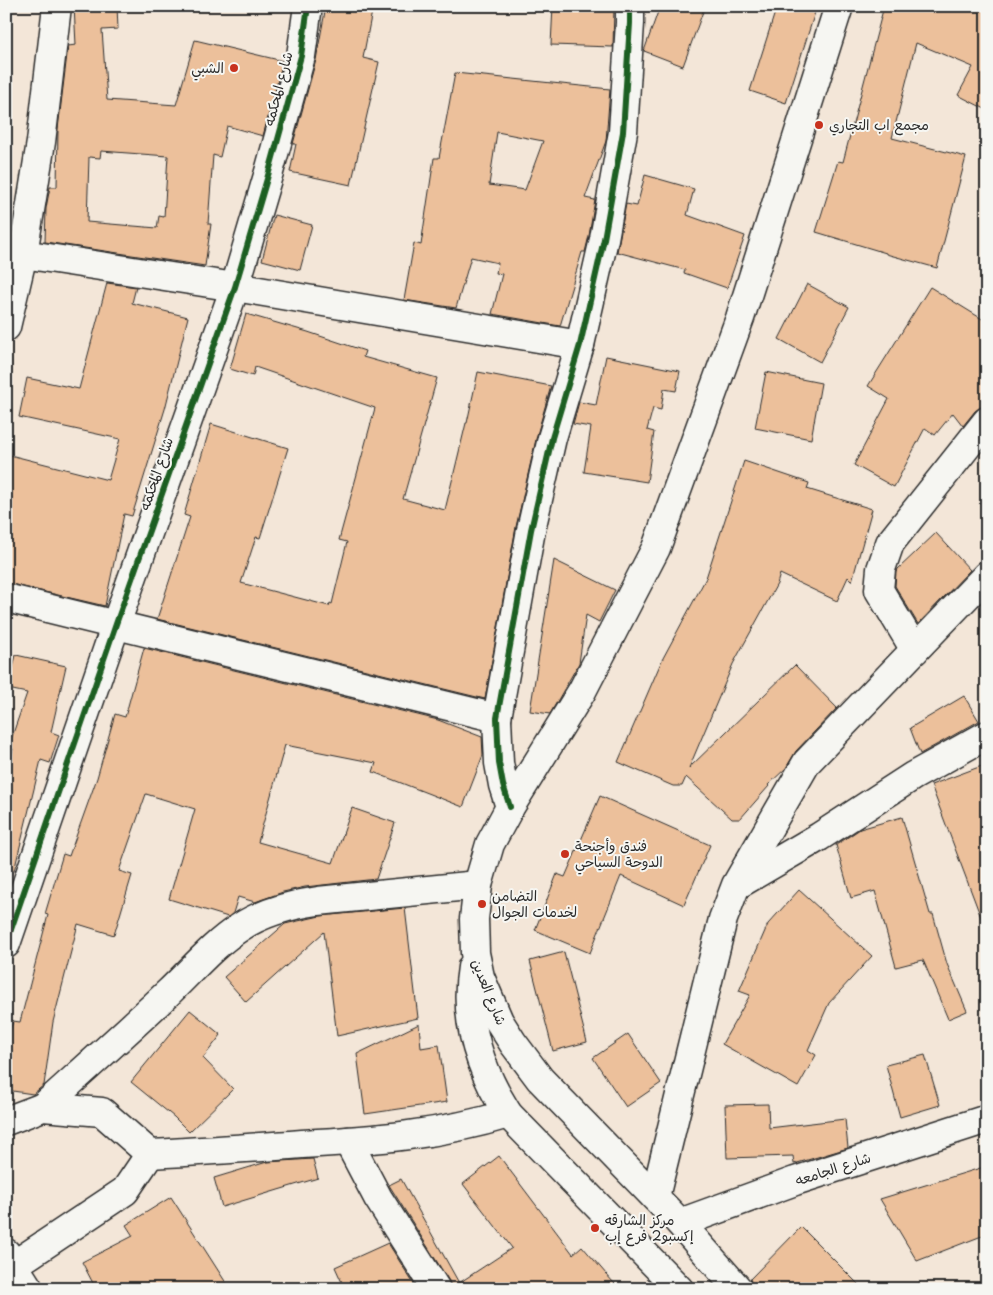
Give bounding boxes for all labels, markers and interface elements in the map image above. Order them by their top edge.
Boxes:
street label: شارع المحكمه [257,49,298,129]
place label: الشبي [191,57,224,81]
marker: الشبي [228,62,240,74]
place label: مجمع اب التجاري [829,114,929,136]
marker: مجمع اب التجاري [813,119,825,131]
street label: شارع المحكمه [133,434,178,513]
place label: فندق وأجنحة الدوحة السياحي [575,835,663,875]
marker: فندق وأجنحة الدوحة السياحي [559,848,571,860]
place label: التضامن لخدمات الجوال [492,885,577,922]
marker: التضامن لخدمات الجوال [476,898,488,910]
street label: شارع العدين [467,955,512,1028]
street label: شارع الجامعه [792,1146,873,1191]
place label: مركز الشارقه إكسبو2 فرع إب [605,1209,694,1247]
marker: مركز الشارقه إكسبو2 فرع إب [589,1222,601,1234]

